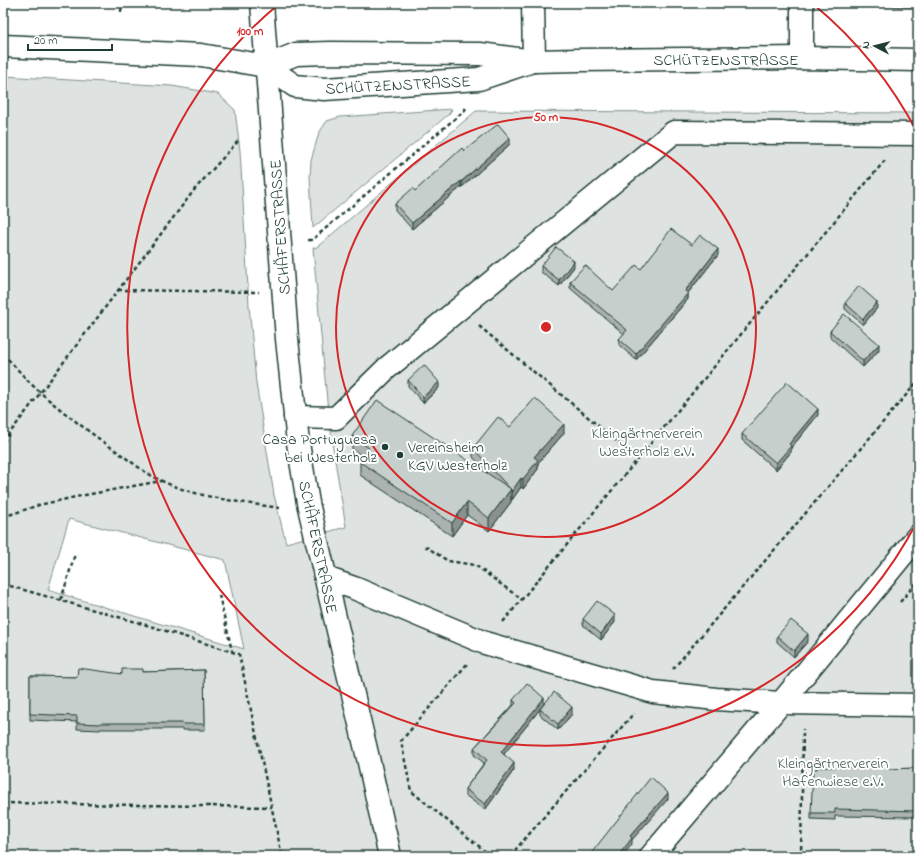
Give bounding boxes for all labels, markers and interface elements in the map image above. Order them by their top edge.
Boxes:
text: 100 m [237,23,264,41]
scale bar [28,26,112,52]
north arrow [855,26,895,66]
text: 20 m [34,32,57,50]
text: N [858,40,874,50]
street label: SCHÜTZENSTRASSE [653,49,799,73]
street label: SCHÜTZENSTRASSE [325,70,471,102]
text: 50 m [534,109,559,127]
street label: SCHÄFERSTRASSE [264,158,298,295]
centre of rings [539,320,553,334]
park label: Kleingärtnerverein Westerholz e.V. [592,422,702,464]
place label: Casa Portuguesa bei Westerholz [262,428,377,470]
place label: Vereinsheim KGV Westerholz [407,436,508,478]
marker: Casa Portuguesa bei Westerholz [380,442,390,452]
marker: Vereinsheim KGV Westerholz [395,450,405,460]
street label: SCHÄFERSTRASSE [291,479,343,616]
park label: Kleingärtnerverein Hafenwiese e.V. [778,752,888,794]

